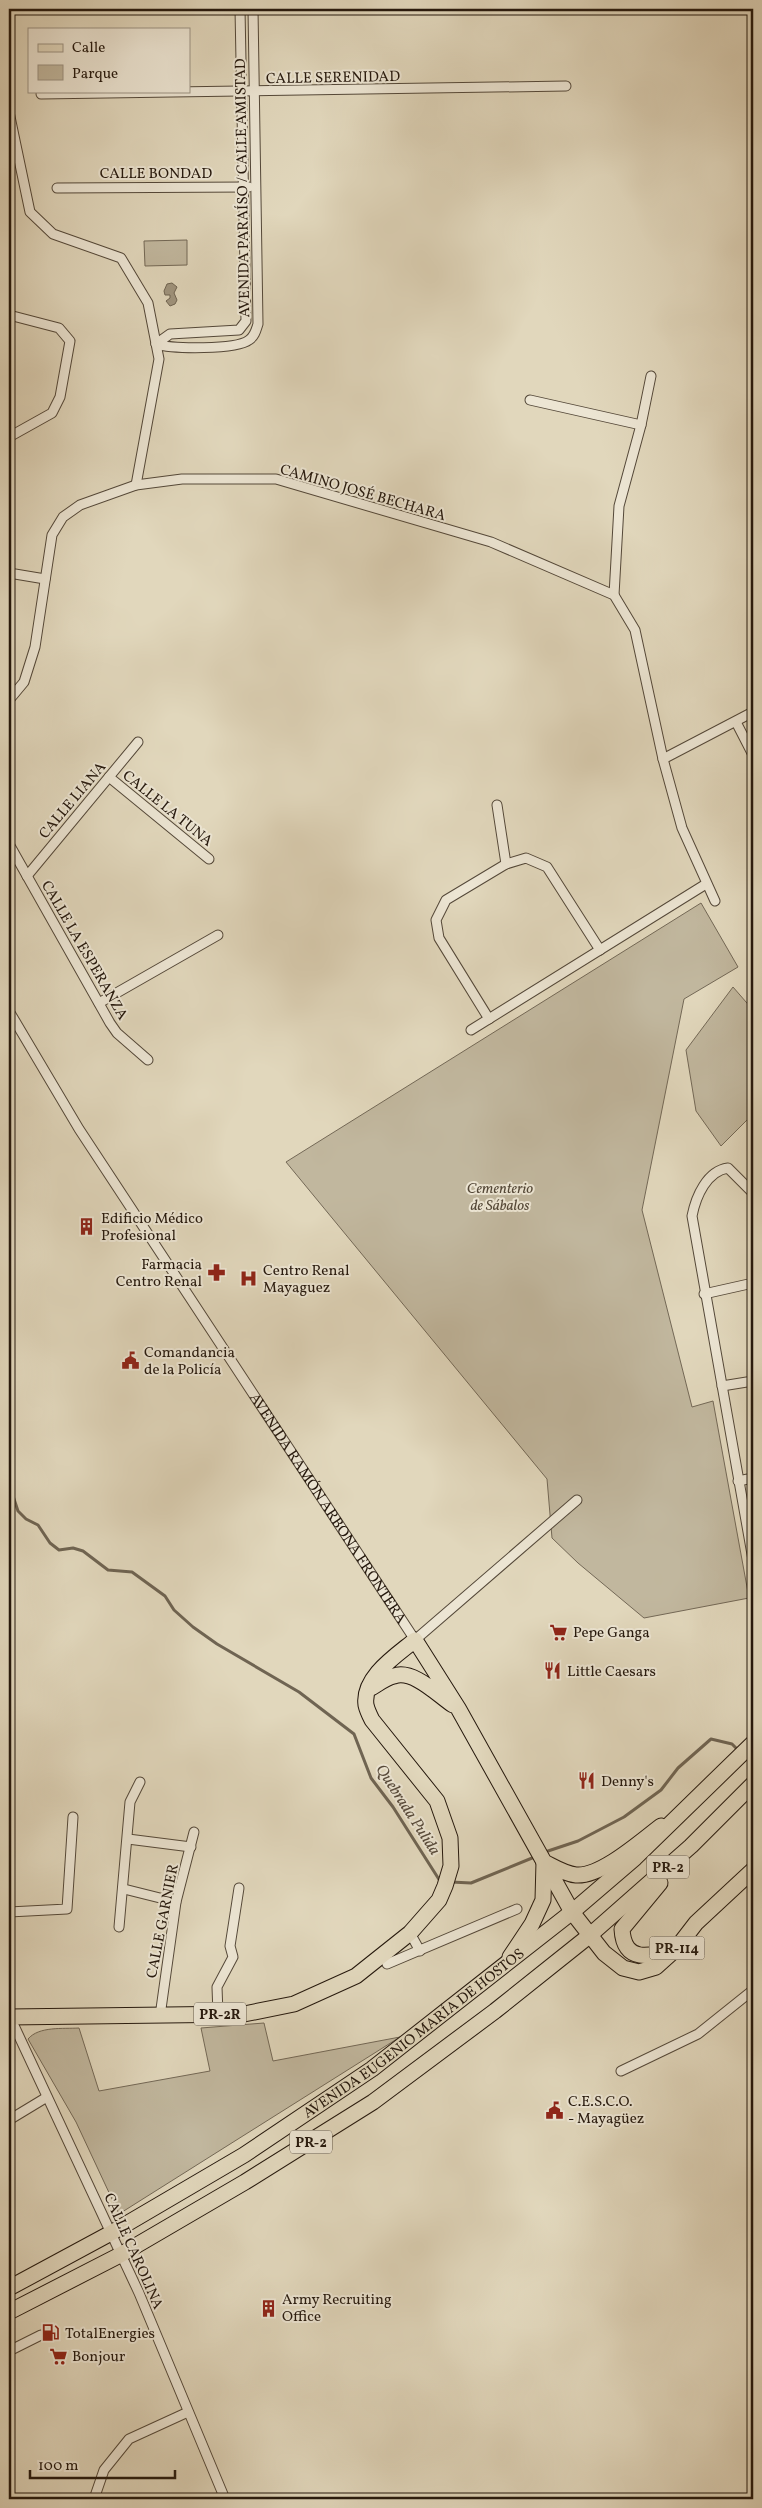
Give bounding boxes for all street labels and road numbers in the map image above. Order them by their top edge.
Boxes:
street label: AVENIDA PARAÍSO / CALLE AMISTAD [231,58,256,318]
street label: CALLE SERENIDAD [266,67,400,90]
street label: CALLE BONDAD [100,164,212,185]
street label: CAMINO JOSÉ BECHARA [277,460,448,527]
street label: CALLE LIANA [35,758,112,844]
street label: CALLE LA TUNA [117,766,217,852]
street label: CALLE LA ESPERANZA [35,877,132,1025]
street label: AVENIDA RAMÓN ARBONA FRONTERA [243,1389,411,1629]
road number: PR-2 [647,1855,689,1878]
street label: CALLE GARNIER [142,1862,185,1980]
road number: PR-114 [650,1936,704,1960]
street label: AVENIDA EUGENIO MARÍA DE HOSTOS [299,1944,530,2124]
road number: PR-2R [194,2002,246,2026]
road number: PR-2 [290,2130,332,2154]
street label: CALLE CAROLINA [98,2190,168,2313]

